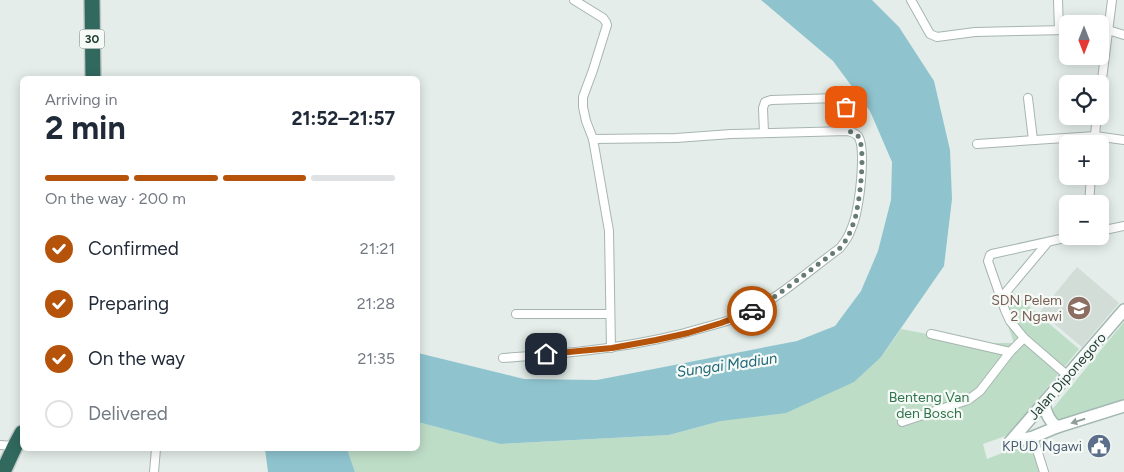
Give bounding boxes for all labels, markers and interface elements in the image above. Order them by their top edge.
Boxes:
north arrow [1059,15,1109,65]
map controls [1059,15,1109,245]
road number: 30 [80,30,104,48]
button: locate [1059,75,1109,125]
pin [825,86,867,128]
text: Arriving in [45,90,117,109]
icon: bag [832,93,860,121]
text: 21:52–21:57 [291,107,395,130]
text: 2 min [45,109,126,147]
button: + [1059,135,1109,185]
text: On the way · 200 m [45,189,186,208]
button: − [1059,195,1109,245]
icon: check [45,235,73,263]
text: Confirmed [88,237,179,260]
text: 21:21 [360,239,395,258]
courier [727,286,777,336]
icon: check [45,290,73,318]
text: Preparing [88,292,169,315]
place label: SDN Pelem 2 Ngawi [991,292,1062,325]
text: 21:28 [357,294,395,313]
school or university icon: SDN Pelem 2 Ngawi [1066,295,1092,321]
icon: car [738,297,766,325]
street label: Jalan Diponegoro [1025,329,1110,423]
pin [525,333,567,375]
icon: home [532,340,560,368]
icon: check [45,345,73,373]
text: On the way [88,347,185,370]
text: 21:35 [357,349,395,368]
water label: Sungai Madiun [676,349,778,381]
park label: Benteng Van den Bosch [889,389,969,422]
text: Delivered [88,402,168,425]
one-way arrow [1070,417,1085,425]
public building icon: KPUD Ngawi [1086,433,1112,459]
place label: KPUD Ngawi [1002,438,1082,455]

